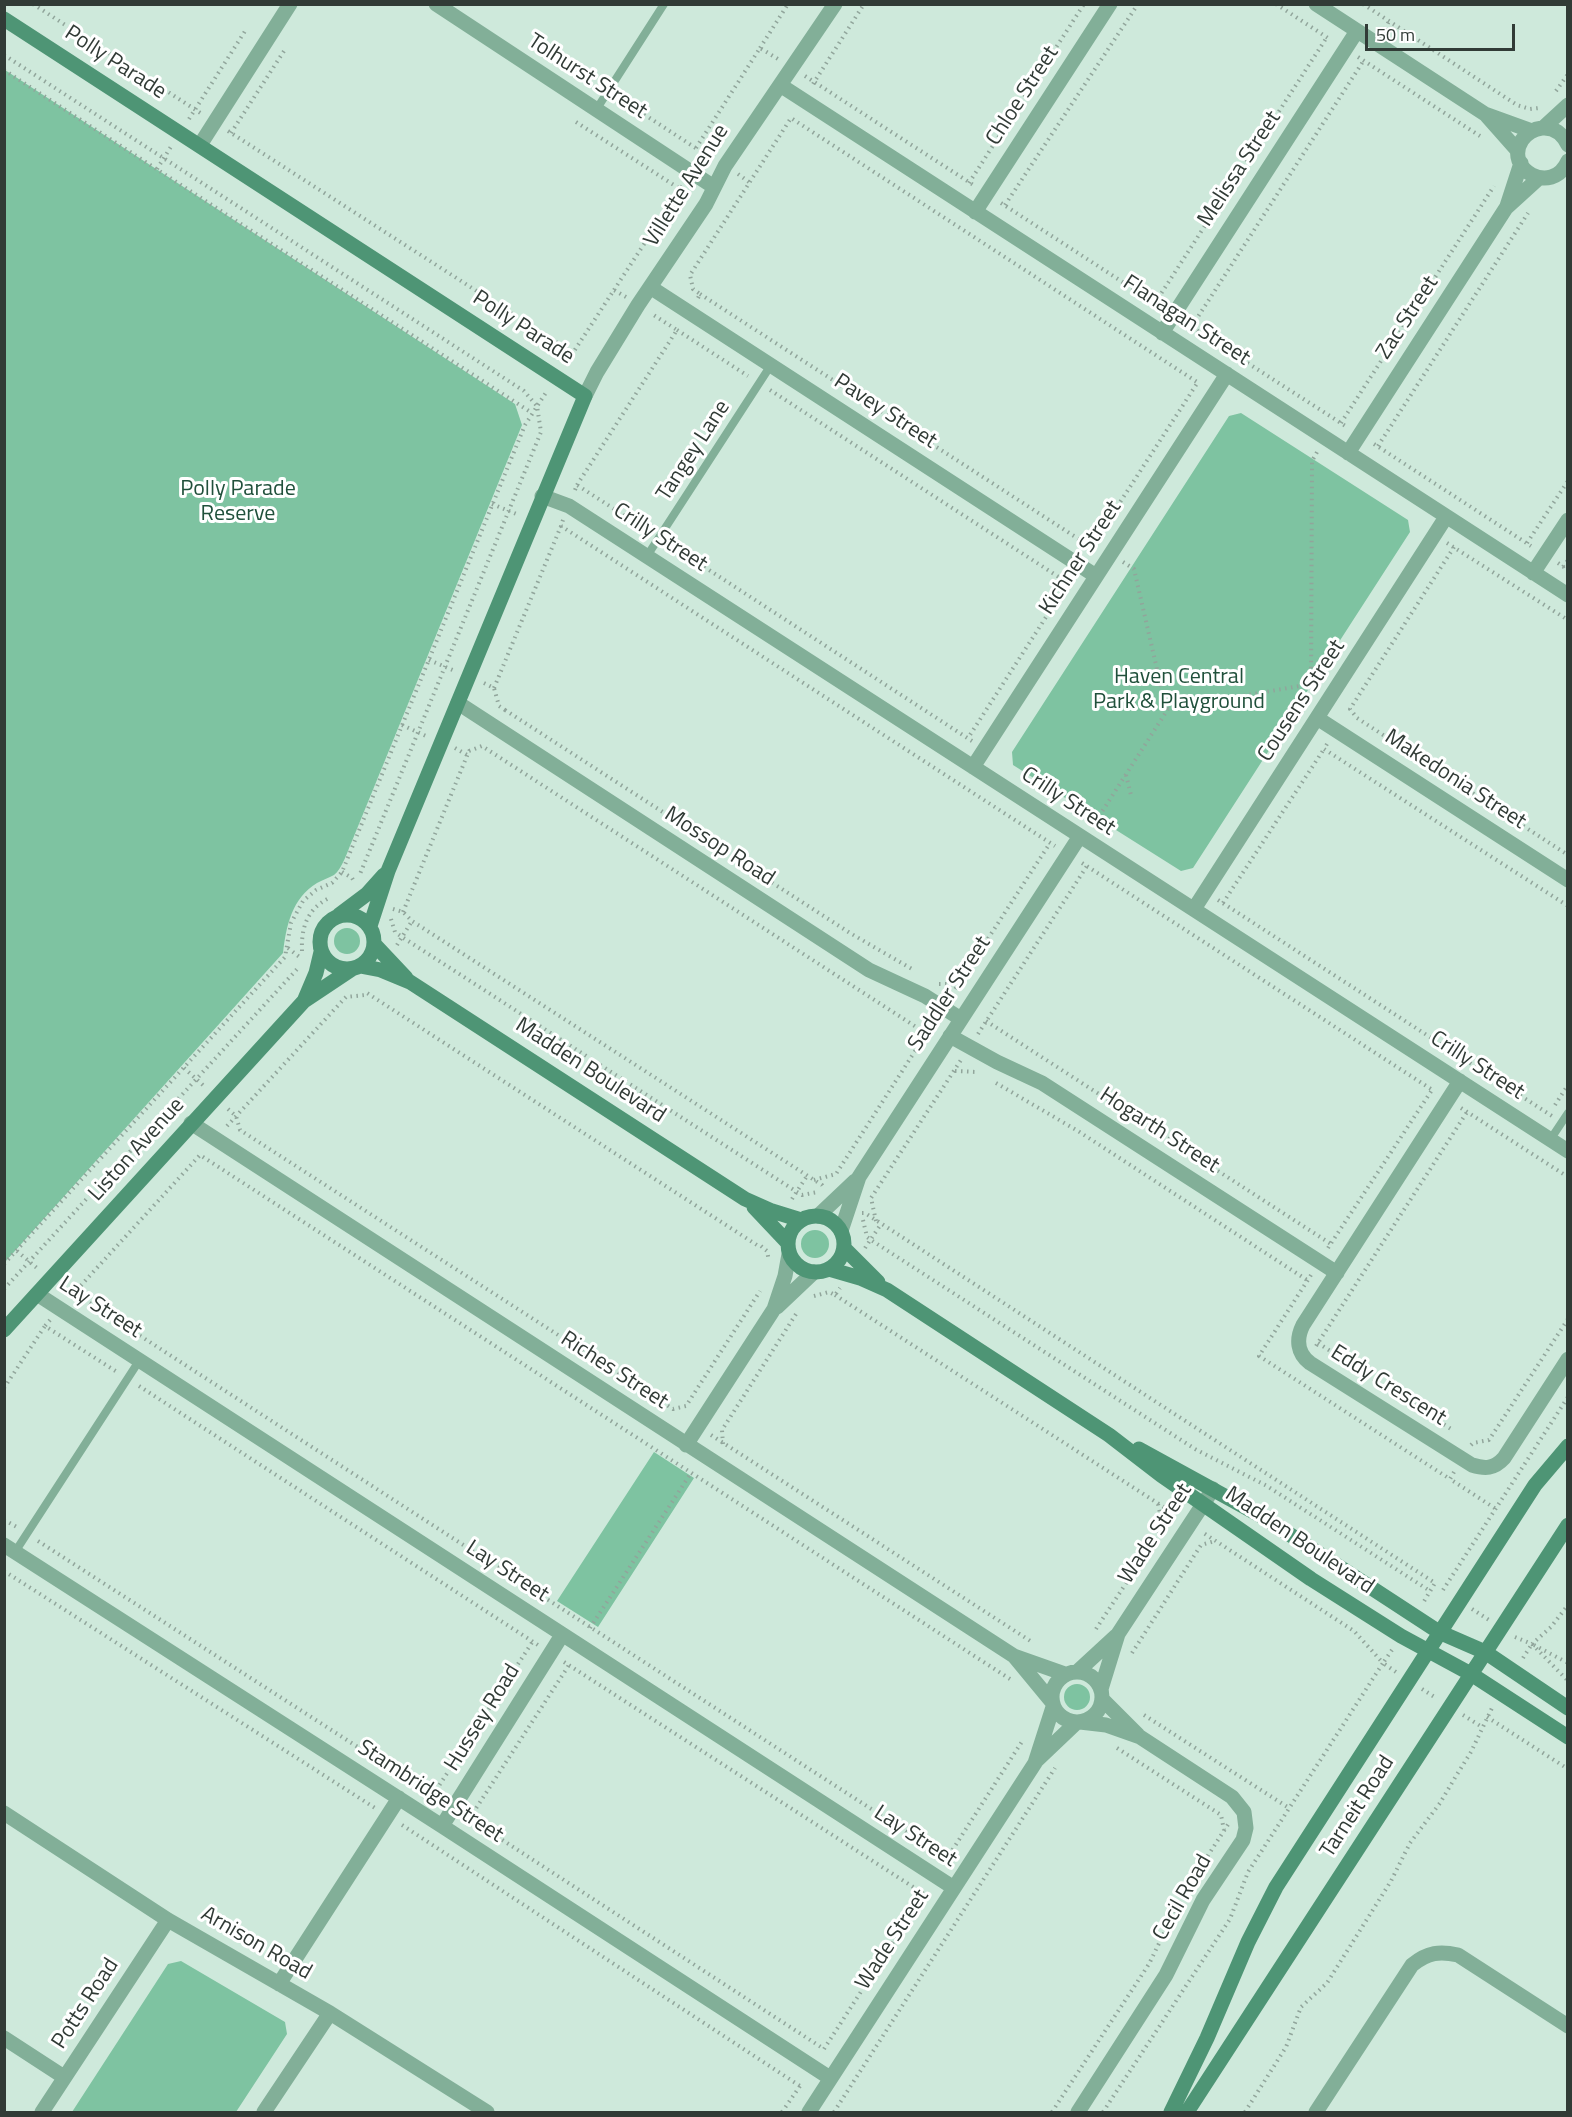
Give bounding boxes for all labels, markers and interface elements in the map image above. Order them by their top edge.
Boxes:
scale bar [1368,12,1518,50]
street label: Polly Parade [59,20,171,106]
text: 50 m [1376,21,1415,48]
street label: Tolhurst Street [522,29,652,125]
street label: Chloe Street [981,41,1065,151]
street label: Melissa Street [1193,106,1287,232]
street label: Villette Avenue [639,120,735,252]
street label: Flanagan Street [1117,270,1255,372]
street label: Zac Street [1371,271,1445,365]
street label: Polly Parade [467,285,579,371]
street label: Pavey Street [829,369,941,455]
street label: Tangey Lane [652,396,736,506]
park label: Polly Parade Reserve [180,477,296,528]
street label: Kichner Street [1034,496,1128,620]
street label: Crilly Street [608,498,712,578]
street label: Cousens Street [1253,635,1351,767]
park label: Haven Central Park & Playground [1093,665,1265,716]
street label: Makedonia Street [1379,724,1531,836]
street label: Crilly Street [1016,762,1120,842]
street label: Mossop Road [659,802,779,892]
street label: Saddler Street [903,932,997,1056]
street label: Madden Boulevard [510,1013,670,1129]
street label: Crilly Street [1425,1026,1529,1106]
street label: Hogarth Street [1094,1083,1224,1179]
street label: Liston Avenue [84,1093,190,1207]
street label: Lay Street [54,1271,146,1345]
street label: Riches Street [555,1327,673,1415]
street label: Eddy Crescent [1325,1340,1451,1432]
street label: Wade Street [1114,1479,1198,1589]
street label: Madden Boulevard [1220,1481,1378,1601]
street label: Lay Street [461,1535,553,1609]
street label: Hussey Road [440,1660,526,1776]
street label: Stambridge Street [352,1735,508,1849]
street label: Tarneit Road [1315,1751,1401,1863]
street label: Lay Street [869,1800,961,1874]
street label: Cecil Road [1148,1850,1218,1946]
street label: Wade Street [851,1885,935,1995]
street label: Arnison Road [196,1902,316,1986]
street label: Potts Road [47,1954,125,2054]

